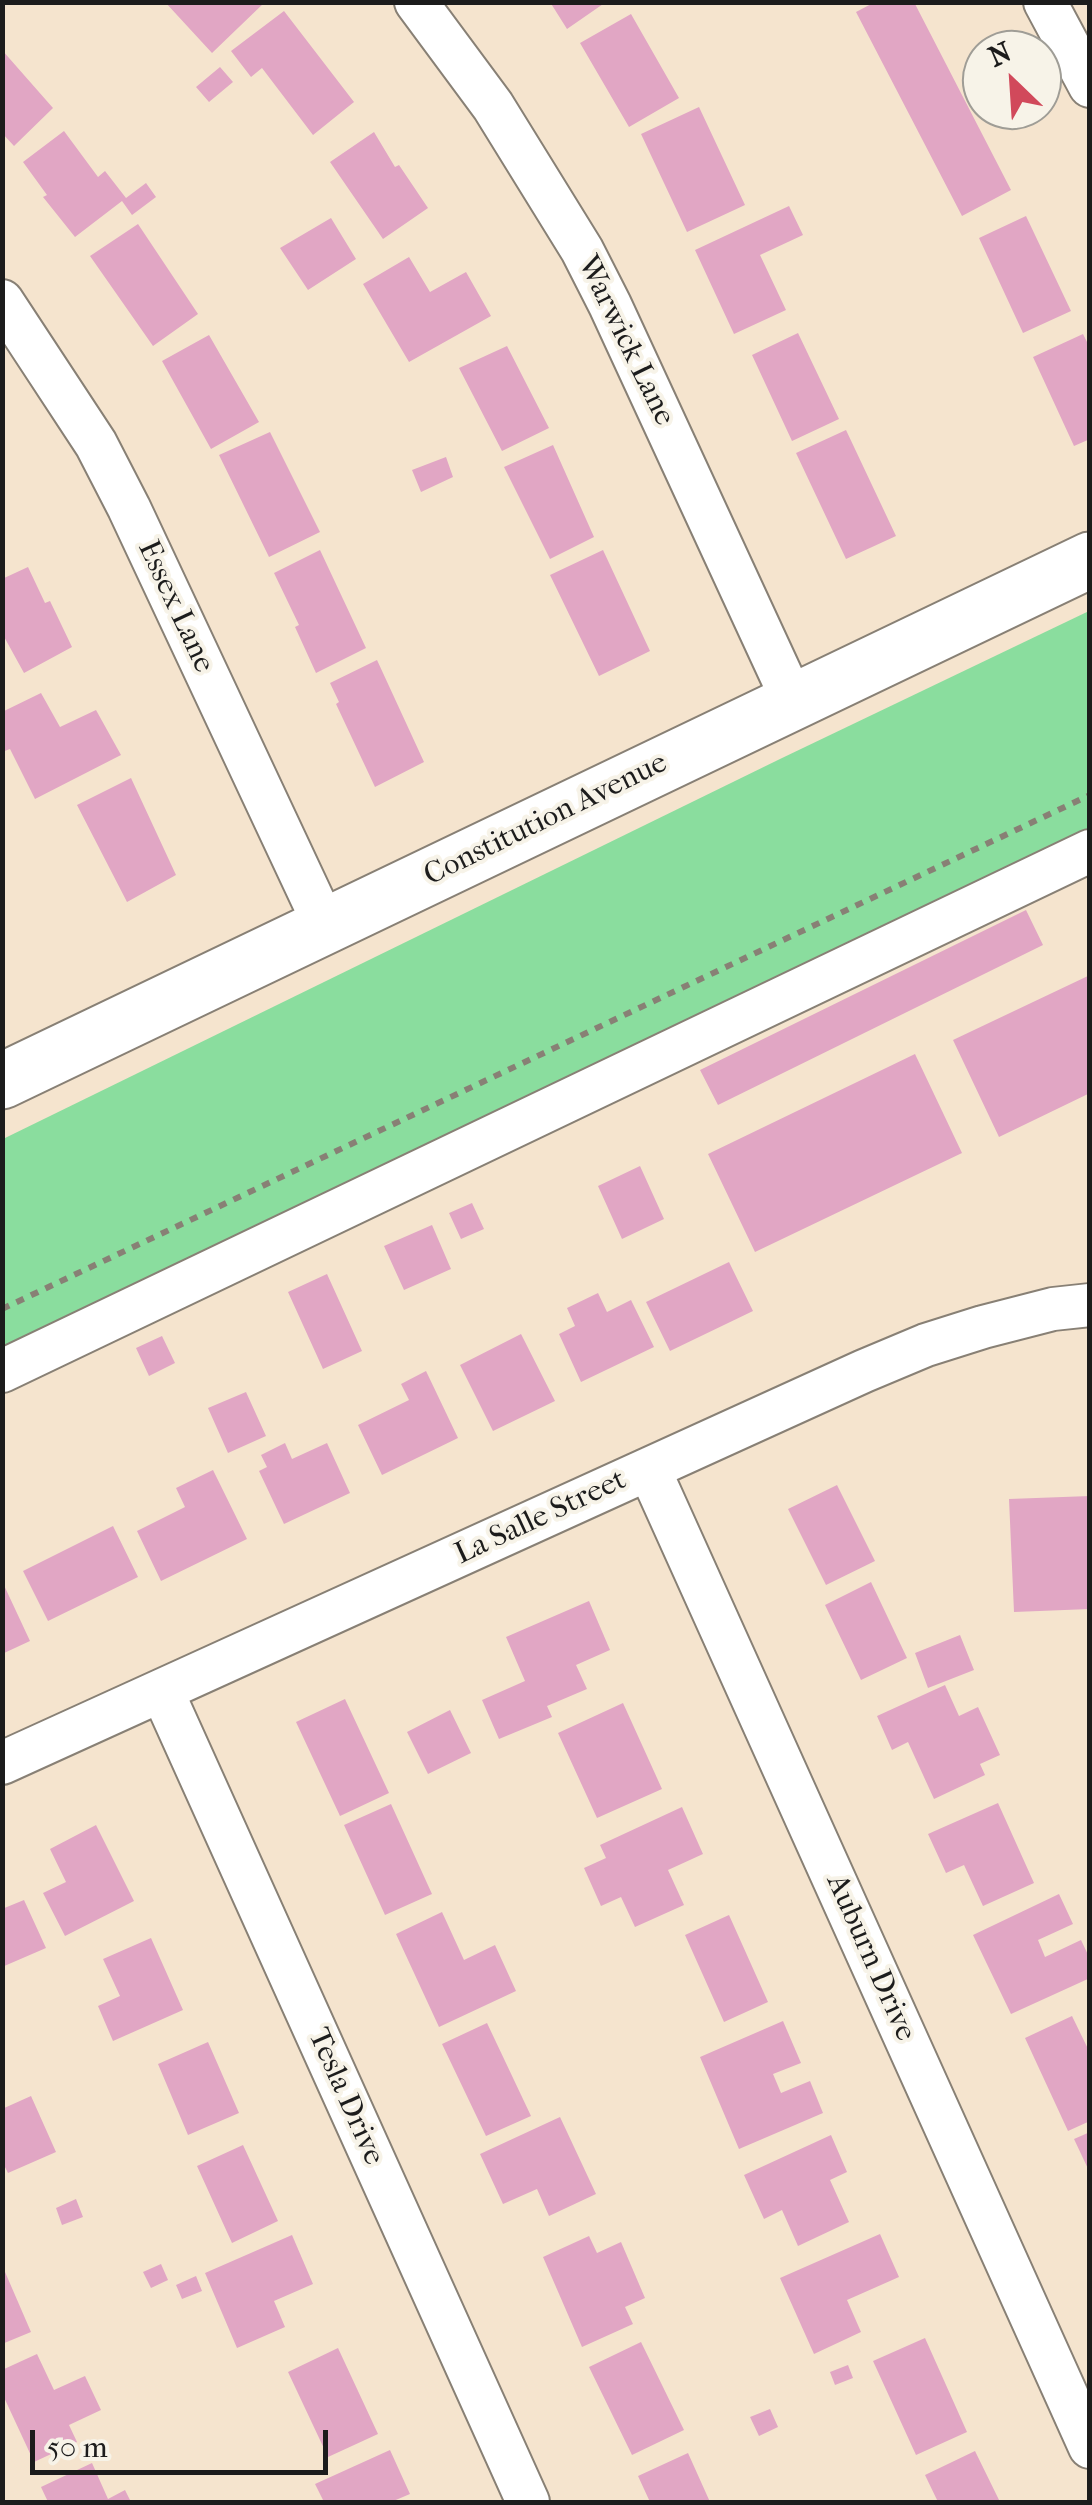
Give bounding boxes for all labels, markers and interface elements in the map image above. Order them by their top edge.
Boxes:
north arrow [962,30,1062,130]
text: N [983,35,1017,74]
street label: Warwick Lane [568,250,682,432]
street label: Essex Lane [129,535,221,679]
street label: Constitution Avenue [419,746,673,894]
street label: La Salle Street [450,1463,632,1573]
street label: Auburn Drive [817,1869,923,2047]
street label: Tesla Drive [299,2023,391,2171]
scale bar [35,2410,332,2472]
text: 50 m [47,2430,108,2465]

